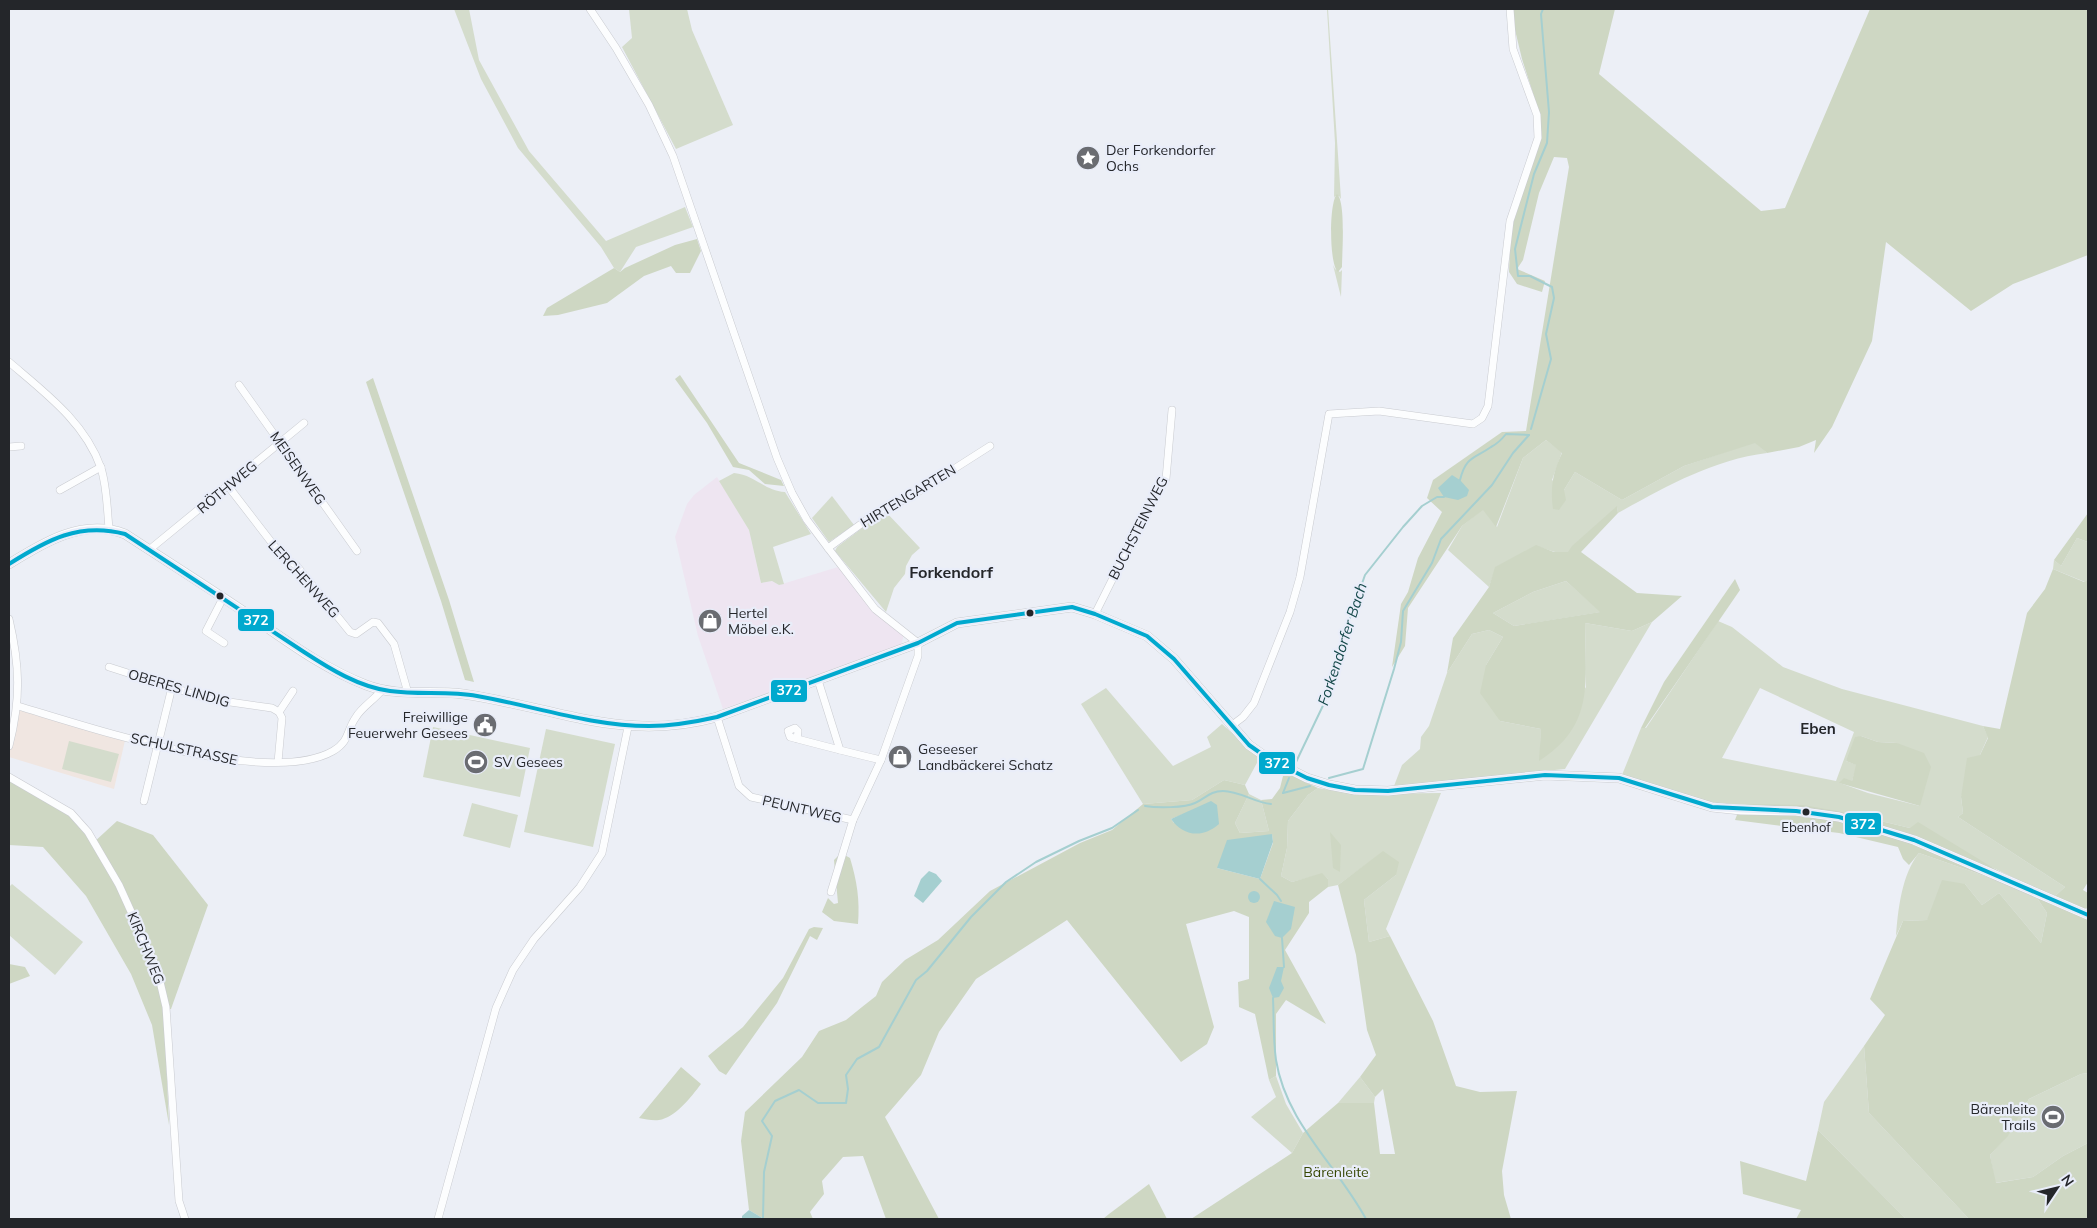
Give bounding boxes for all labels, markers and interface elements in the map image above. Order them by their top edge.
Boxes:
place label: Der Forkendorfer Ochs [1106,141,1216,175]
place icon: Der Forkendorfer Ochs [1075,145,1101,171]
street label: MEISENWEG [266,428,330,508]
street label: RÖTHWEG [193,457,261,517]
street label: HIRTENGARTEN [857,460,959,532]
street label: BUCHSTEINWEG [1104,473,1172,583]
street label: LERCHENWEG [264,536,344,622]
district label: Forkendorf [909,562,994,582]
water label: Forkendorfer Bach [1313,580,1371,708]
unlabelled marker [215,591,225,601]
place label: Hertel Möbel e.K. [728,604,794,638]
line badge: 372 [237,608,275,632]
shop icon: Hertel Möbel e.K. [697,608,723,634]
unlabelled marker [1025,608,1035,618]
text: 372 [243,611,269,629]
street label: OBERES LINDIG [126,665,232,711]
line badge: 372 [770,679,808,703]
text: 372 [776,681,802,699]
place label: Freiwillige Feuerwehr Gesees [348,708,468,742]
public building icon: Freiwillige Feuerwehr Gesees [472,712,498,738]
district label: Eben [1800,719,1836,738]
street label: SCHULSTRASSE [129,729,239,769]
place label: Geseeser Landbäckerei Schatz [918,740,1053,774]
shop icon: Geseeser Landbäckerei Schatz [887,744,913,770]
sports icon: SV Gesees [463,749,489,775]
line badge: 372 [1258,751,1296,775]
place label: SV Gesees [494,753,563,771]
text: 372 [1264,754,1290,772]
street label: PEUNTWEG [761,791,843,827]
marker: Ebenhof [1801,807,1811,817]
line badge: 372 [1844,812,1882,836]
text: 372 [1850,815,1876,833]
place label: Ebenhof [1781,819,1831,835]
street label: KIRCHWEG [123,909,169,987]
place label: Bärenleite Trails [1971,1100,2036,1134]
sports icon: Bärenleite Trails [2040,1104,2066,1130]
park label: Bärenleite [1303,1163,1369,1181]
north arrow [2032,1163,2082,1213]
text: N [2057,1171,2078,1190]

